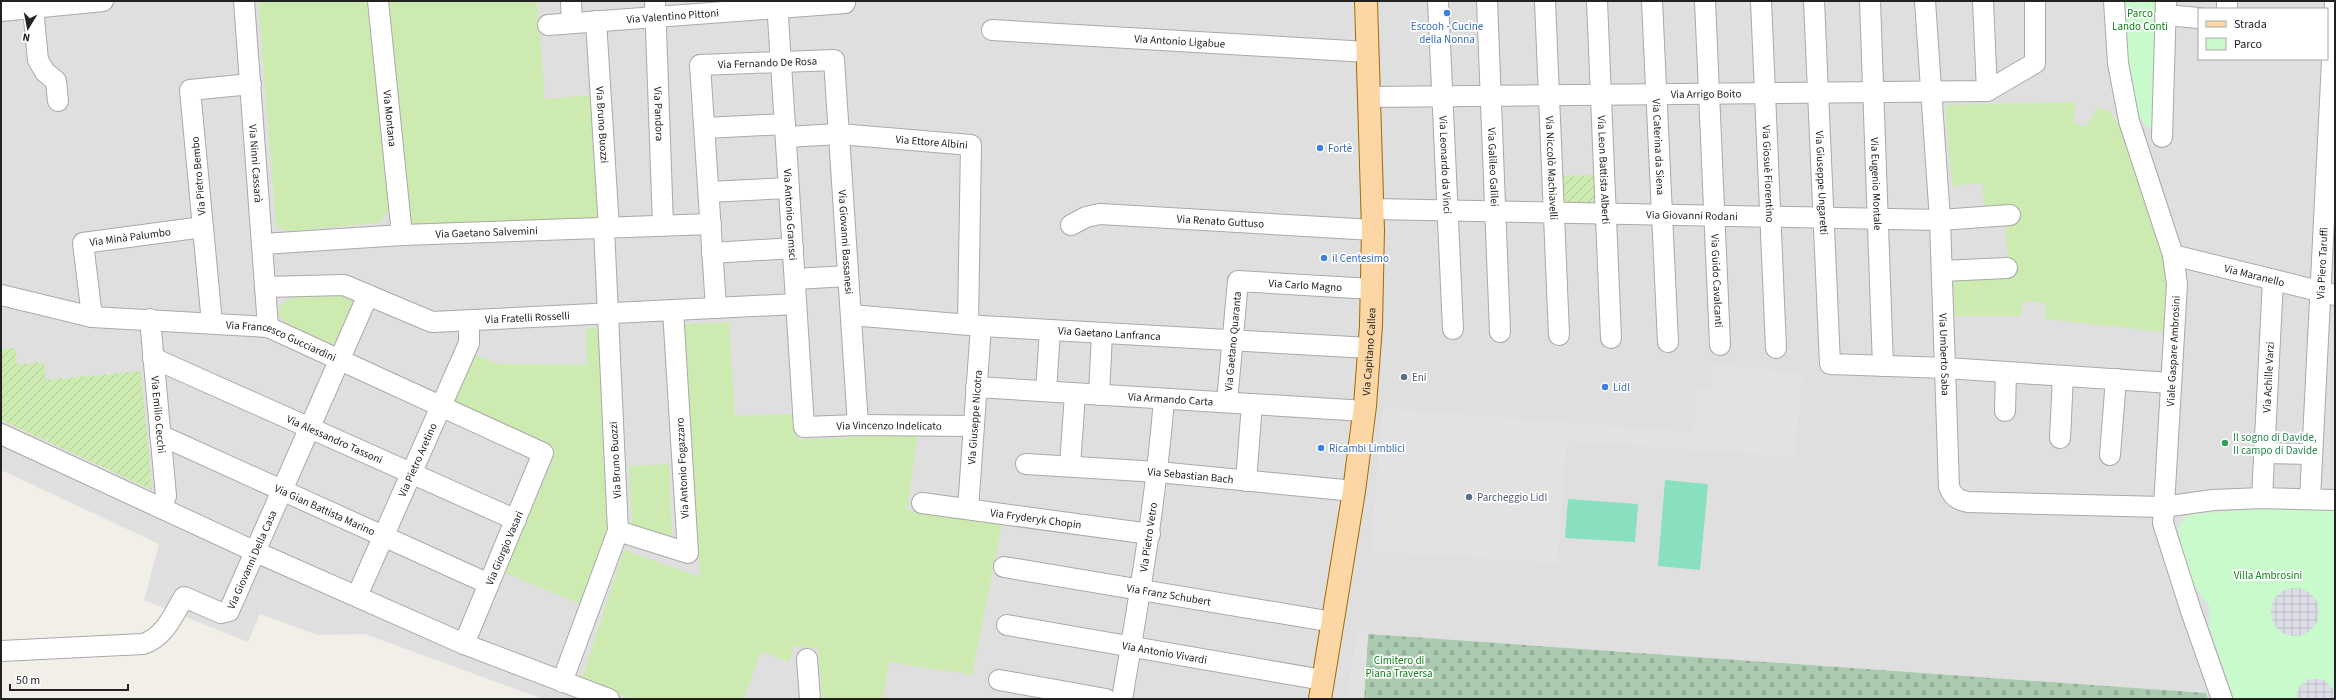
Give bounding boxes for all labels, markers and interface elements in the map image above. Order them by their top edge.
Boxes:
street label: Via Valentino Pittoni [626,5,720,27]
park label: Parco Lando Conti [2112,6,2168,34]
north arrow [8,8,48,48]
marker: Escooh - Cucine della Nonna [1442,8,1452,18]
legend [2198,8,2328,60]
text: Strada [2234,16,2267,33]
place label: Escooh - Cucine della Nonna [1411,19,1484,47]
text: N [21,29,31,45]
street label: Via Antonio Ligabue [1134,31,1226,52]
text: Parco [2234,36,2262,53]
street label: Via Fernando De Rosa [718,54,817,72]
street label: Via Bruno Buozzi [592,86,612,164]
street label: Via Pandora [650,86,667,142]
street label: Via Arrigo Boito [1671,86,1741,102]
street label: Via Montana [379,89,400,147]
street label: Via Caterina da Siena [1649,98,1668,196]
street label: Via Leonardo da Vinci [1435,115,1455,214]
street label: Via Niccolò Machiavelli [1542,115,1561,220]
street label: Via Leon Battista Alberti [1594,115,1613,225]
street label: Via Ninni Cassarà [245,124,266,203]
street label: Via Giosuè Fiorentino [1758,125,1778,223]
street label: Via Galileo Galilei [1484,127,1502,207]
street label: Via Giuseppe Ungaretti [1812,130,1831,235]
street label: Via Ettore Albini [895,132,968,153]
street label: Via Pietro Bembo [188,136,209,216]
street label: Via Eugenio Montale [1867,137,1885,231]
place label: Fortè [1328,141,1353,156]
marker: Fortè [1315,143,1325,153]
street label: Via Antonio Gramsci [780,168,800,261]
street label: Via Giovanni Bassanesi [835,189,856,295]
street label: Via Giovanni Rodani [1646,207,1738,224]
street label: Via Renato Guttuso [1176,212,1265,232]
street label: Via Gaetano Salvemini [435,223,538,242]
street label: Via Minà Palumbo [89,224,172,250]
street label: Via Piero Taruffi [2313,227,2332,300]
street label: Via Guido Cavalcanti [1707,233,1726,328]
place label: il Centesimo [1332,251,1389,266]
marker: il Centesimo [1319,253,1329,263]
street label: Via Maranello [2223,261,2286,290]
street label: Via Carlo Magno [1268,276,1343,295]
street label: Via Gaetano Quaranta [1221,291,1245,392]
street label: Viale Gaspare Ambrosini [2163,295,2184,407]
street label: Via Capitano Callea [1359,307,1379,396]
street label: Via Fratelli Rosselli [485,308,570,327]
street label: Via Umberto Saba [1935,313,1953,396]
street label: Via Francesco Gucciardini [225,318,339,365]
street label: Via Gaetano Lanfranca [1058,323,1161,344]
street label: Via Achille Varzi [2259,341,2278,413]
street label: Via Giuseppe Nicotra [964,369,986,465]
place label: Eni [1412,370,1427,385]
marker: Eni [1399,372,1409,382]
street label: Via Emilio Cecchi [147,375,169,454]
place label: Lidl [1613,380,1630,395]
marker: Lidl [1600,382,1610,392]
street label: Via Armando Carta [1127,389,1214,410]
street label: Via Alessandro Tassoni [284,412,385,468]
street label: Via Antonio Fogazzaro [672,417,693,519]
street label: Via Vincenzo Indelicato [836,418,942,434]
street label: Via Pietro Aretino [395,421,441,499]
street label: Via Bruno Buozzi [606,421,625,499]
place label: Il sogno di Davide, Il campo di Davide [2233,430,2318,458]
marker: Il sogno di Davide, Il campo di Davide [2220,438,2230,448]
place label: Ricambi Limblici [1329,441,1405,456]
marker: Ricambi Limblici [1316,443,1326,453]
street label: Via Sebastian Bach [1147,464,1234,487]
street label: Via Gian Battista Marino [272,481,377,539]
place label: Parcheggio Lidl [1477,490,1547,505]
marker: Parcheggio Lidl [1464,492,1474,502]
street label: Via Pietro Vetro [1136,501,1161,573]
street label: Via Fryderyk Chopin [989,505,1083,533]
street label: Via Giovanni Della Casa [224,508,280,612]
street label: Via Giorgio Vasari [482,509,527,588]
park label: Villa Ambrosini [2234,568,2302,583]
street label: Via Franz Schubert [1125,581,1212,610]
street label: Via Antonio Vivardi [1121,638,1208,668]
park label: Cimitero di Piana Traversa [1365,653,1433,681]
scale bar [10,666,128,692]
text: 50 m [16,672,40,689]

